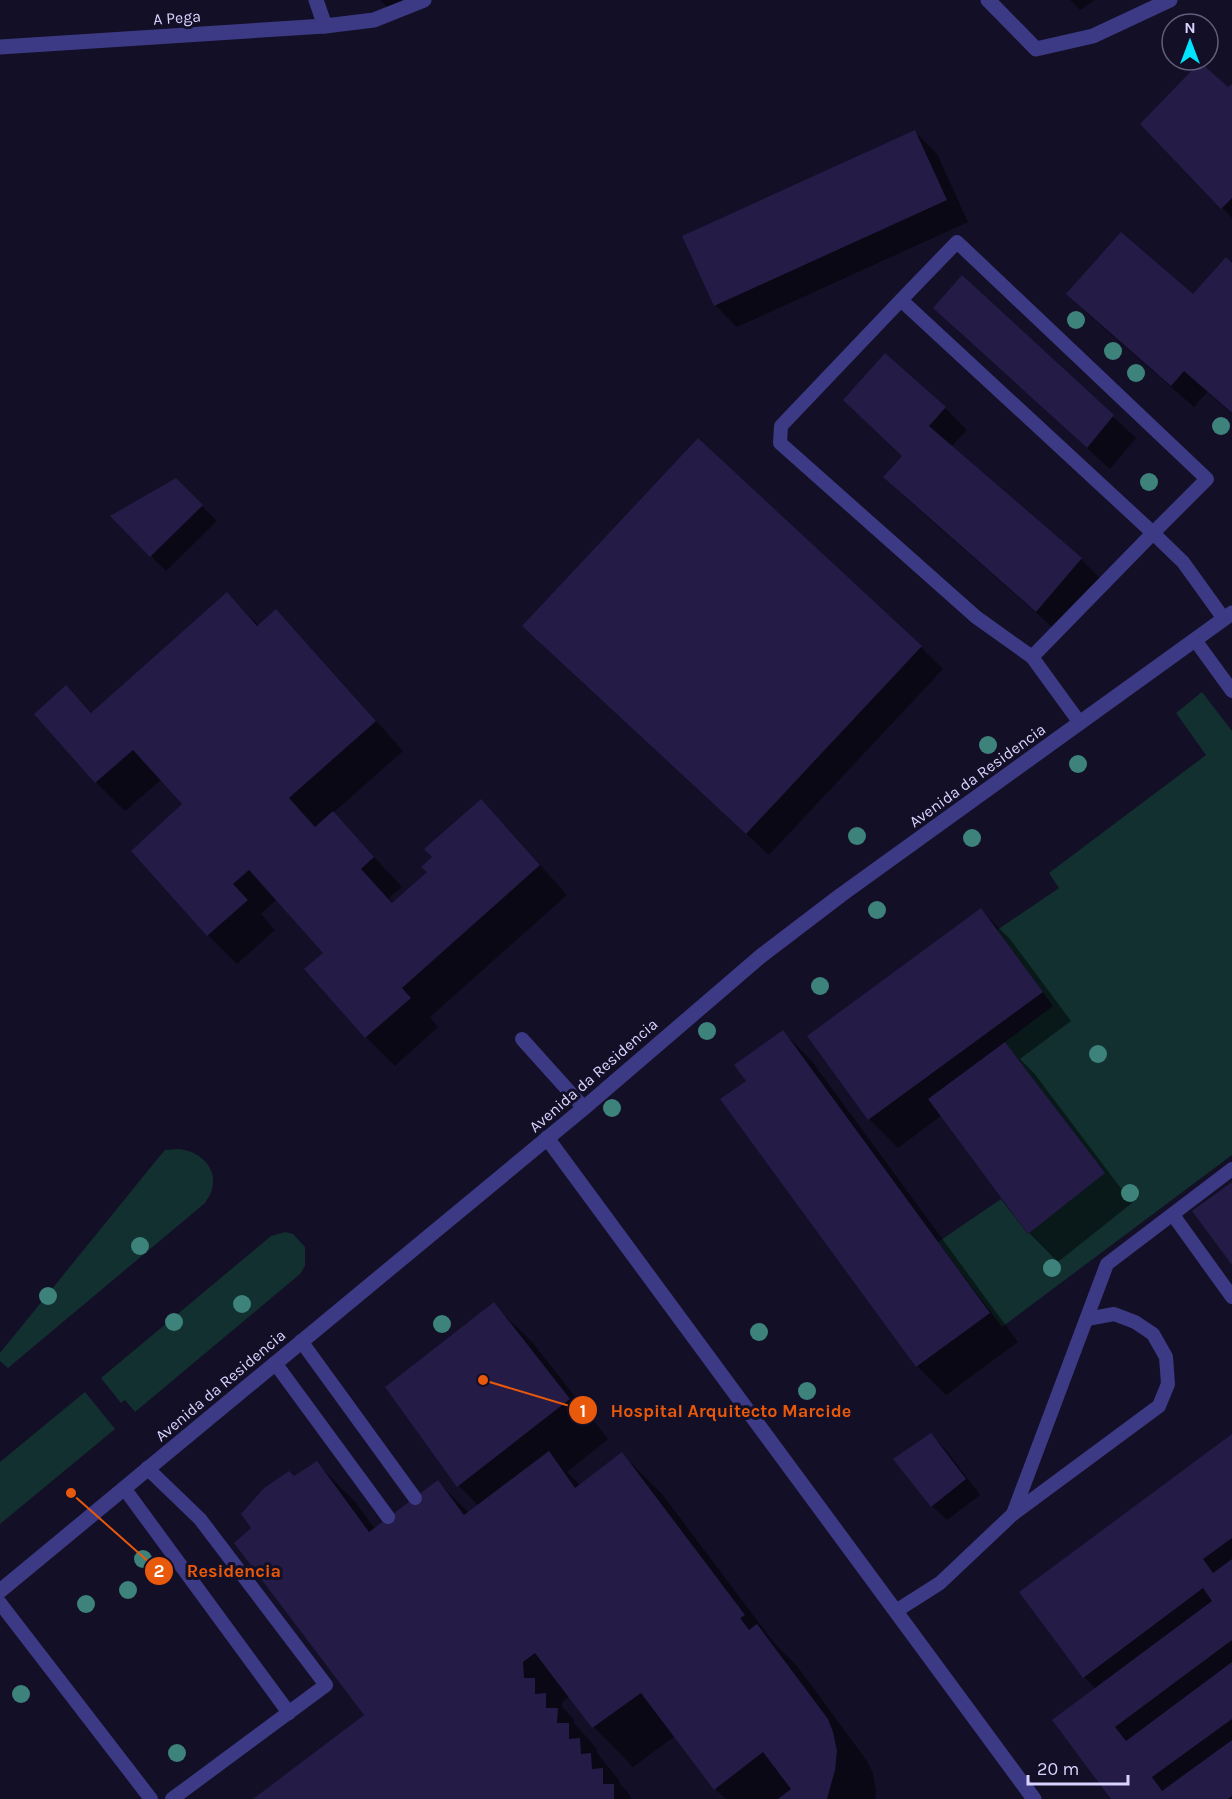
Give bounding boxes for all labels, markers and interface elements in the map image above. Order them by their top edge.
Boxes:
street label: A Pega [152,6,202,29]
north arrow [1160,12,1220,72]
text: N [1184,18,1196,37]
street label: Avenida da Residencia [905,719,1049,831]
street label: Avenida da Residencia [525,1014,661,1136]
street label: Avenida da Residencia [151,1325,289,1445]
callout: Hospital Arquitecto Marcide [568,1392,863,1428]
text: 1 [580,1400,586,1422]
text: Hospital Arquitecto Marcide [611,1400,851,1422]
callout: Residencia [144,1553,293,1589]
text: 2 [154,1560,164,1582]
text: Residencia [187,1560,281,1582]
scale bar [1028,1748,1128,1786]
text: 20 m [1037,1758,1079,1780]

